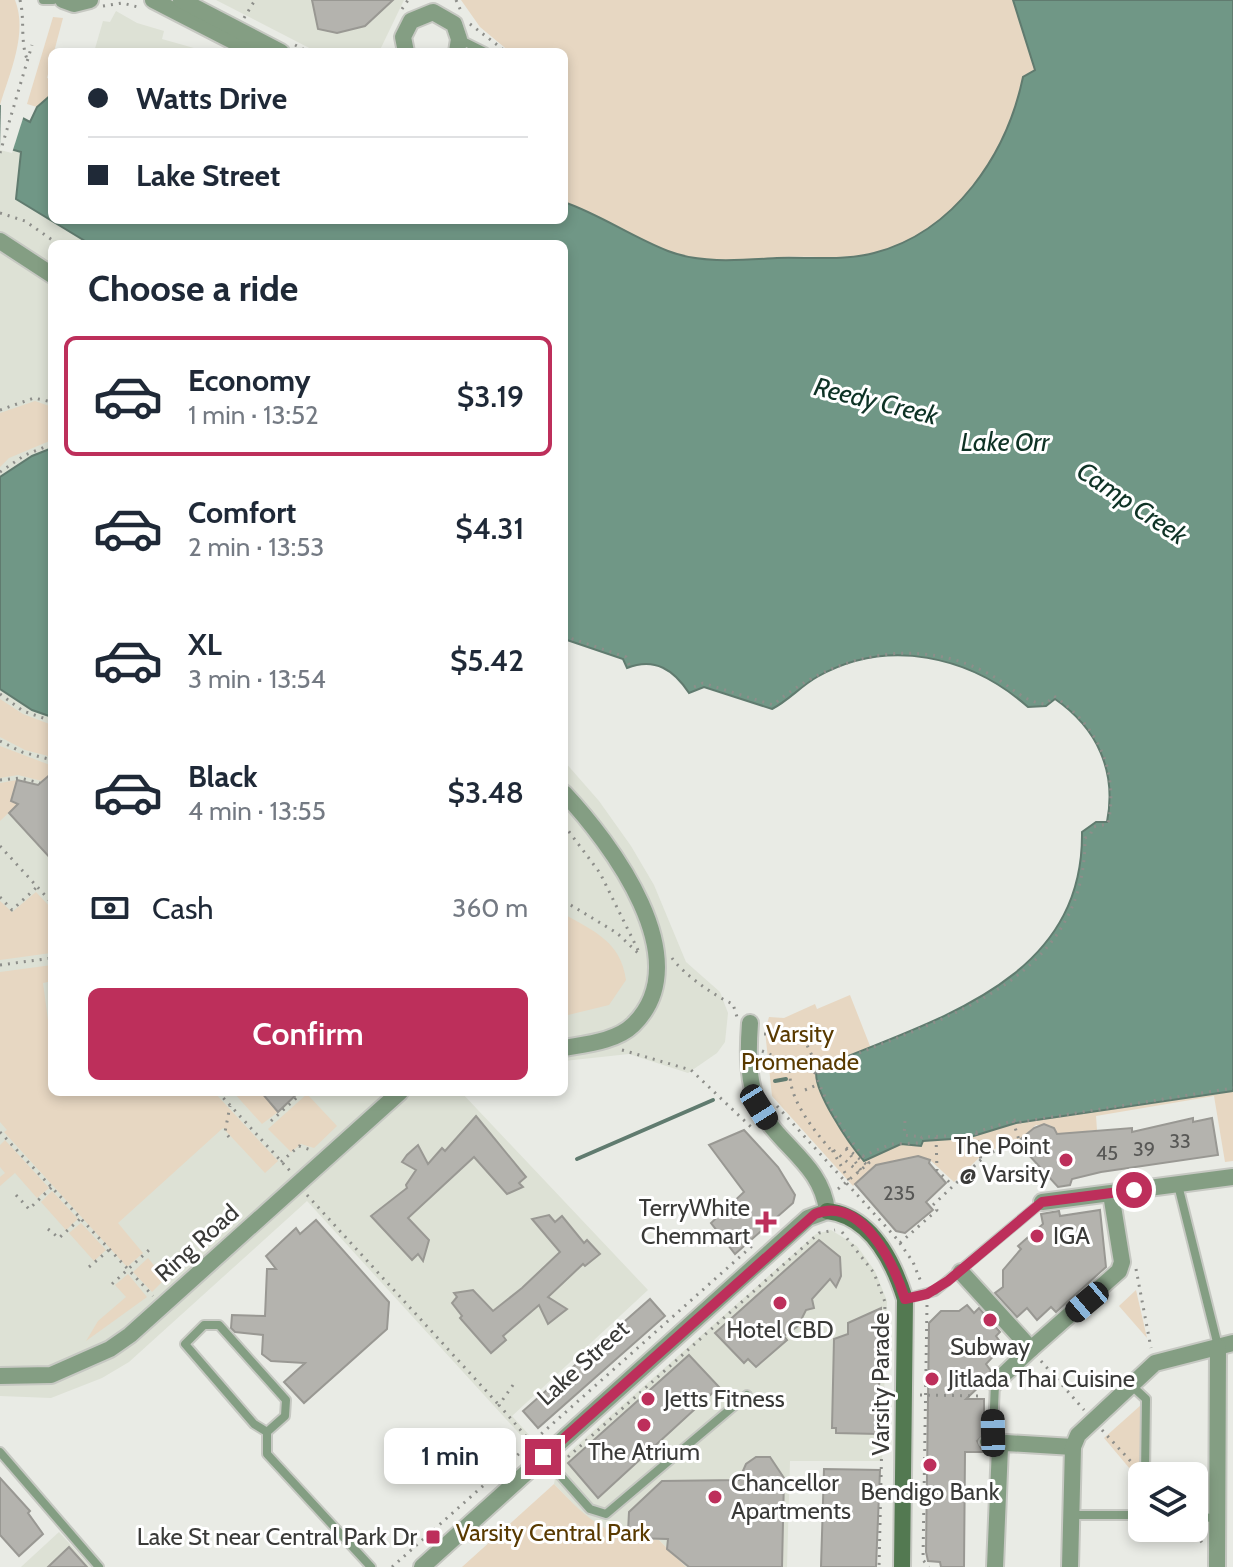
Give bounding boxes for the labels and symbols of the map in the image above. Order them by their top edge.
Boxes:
water label: Reedy Creek [811,370,942,432]
water label: Lake Orr [961,426,1050,458]
water label: Camp Creek [1071,455,1194,552]
park label: Varsity Promenade [741,1019,859,1076]
car [736,1080,782,1134]
house number: 33 [1169,1129,1191,1153]
place label: The Point @ Varsity [954,1131,1050,1188]
house number: 39 [1133,1137,1155,1161]
house number: 45 [1096,1141,1118,1165]
marker: The Point @ Varsity [1057,1151,1075,1169]
route start [1116,1172,1152,1208]
house number: 235 [883,1181,915,1205]
place label: TerryWhite Chemmart [639,1193,750,1250]
street label: Ring Road [149,1198,244,1288]
marker: TerryWhite Chemmart [757,1213,775,1231]
place label: IGA [1053,1221,1090,1250]
marker: IGA [1028,1227,1046,1245]
car [1061,1277,1113,1327]
marker: Hotel CBD [771,1294,789,1312]
marker: Subway [981,1311,999,1329]
street label: Varsity Parade [866,1313,895,1455]
street label: Lake Street [531,1314,634,1411]
place label: Hotel CBD [726,1315,834,1344]
place label: Subway [950,1332,1030,1361]
place label: Jitlada Thai Cuisine [947,1364,1135,1393]
marker: Jitlada Thai Cuisine [923,1370,941,1388]
place label: Jetts Fitness [663,1384,785,1413]
marker: Jetts Fitness [639,1390,657,1408]
car [981,1409,1005,1457]
marker: The Atrium [635,1416,653,1434]
callout: 1 min [383,1429,515,1485]
place label: The Atrium [588,1437,700,1466]
route end [525,1439,561,1475]
marker: Bendigo Bank [921,1456,939,1474]
place label: Chancellor Apartments [731,1468,851,1525]
place label: Bendigo Bank [860,1477,1000,1506]
marker: Chancellor Apartments [706,1488,724,1506]
park label: Varsity Central Park [456,1518,651,1547]
place label: Lake St near Central Park Dr [137,1522,417,1551]
marker: Lake St near Central Park Dr [424,1528,442,1546]

